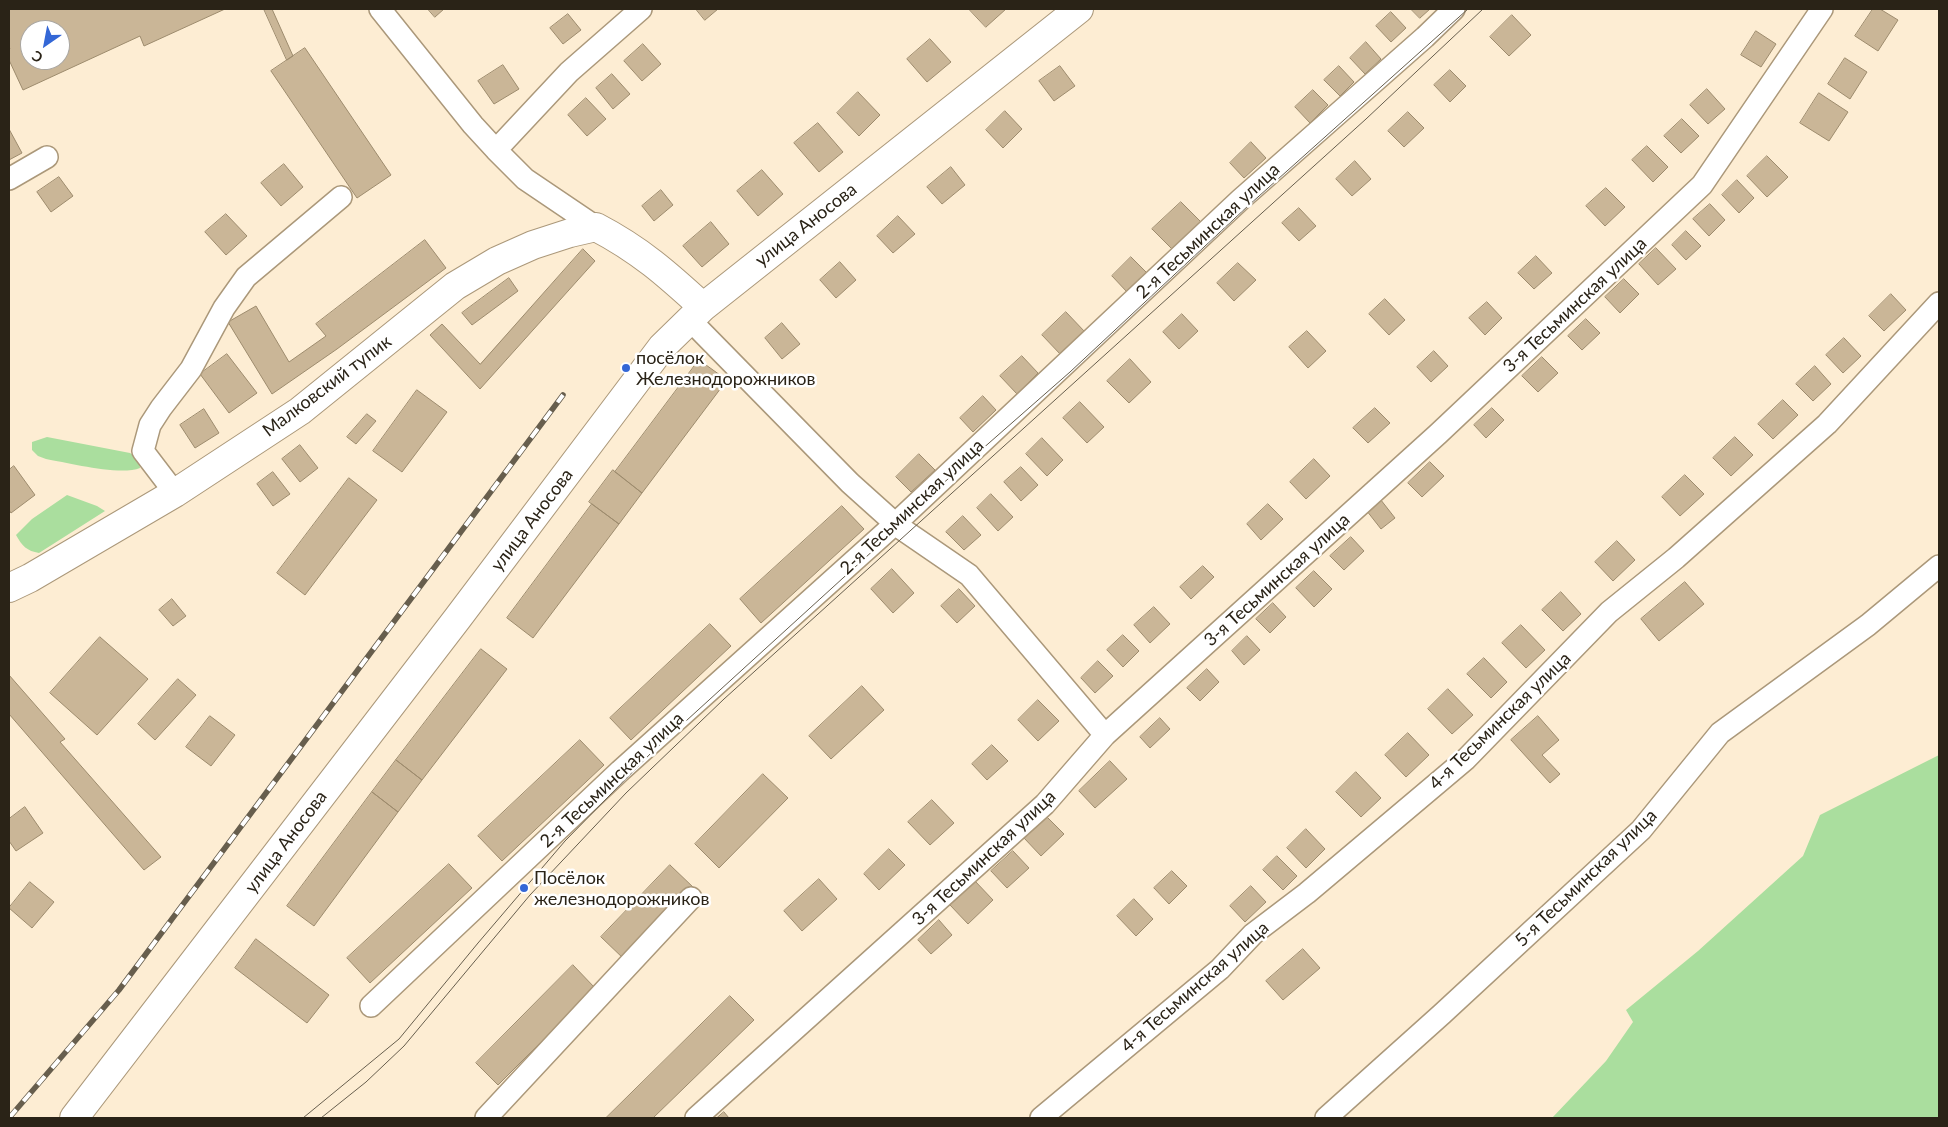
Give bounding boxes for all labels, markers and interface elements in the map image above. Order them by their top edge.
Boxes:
north arrow [20,20,70,70]
text: С [29,48,46,67]
street label: 2-я Тесьминская улица [1132,159,1284,303]
street label: улица Аносова [751,179,861,271]
street label: 3-я Тесьминская улица [1499,233,1651,377]
street label: Малковский тупик [258,331,396,441]
place label: посёлок Железнодорожников [636,347,815,389]
marker: посёлок Железнодорожников [620,362,632,374]
street label: 2-я Тесьминская улица [836,435,988,579]
street label: улица Аносова [486,464,578,576]
street label: 3-я Тесьминская улица [1200,509,1354,651]
street label: 4-я Тесьминская улица [1425,648,1575,794]
street label: 2-я Тесьминская улица [536,708,688,852]
street label: улица Аносова [240,786,332,898]
street label: 3-я Тесьминская улица [908,786,1060,930]
street label: 5-я Тесьминская улица [1511,805,1661,951]
place label: Посёлок железнодорожников [534,867,709,910]
marker: Посёлок железнодорожников [518,882,530,894]
street label: 4-я Тесьминская улица [1117,917,1273,1057]

